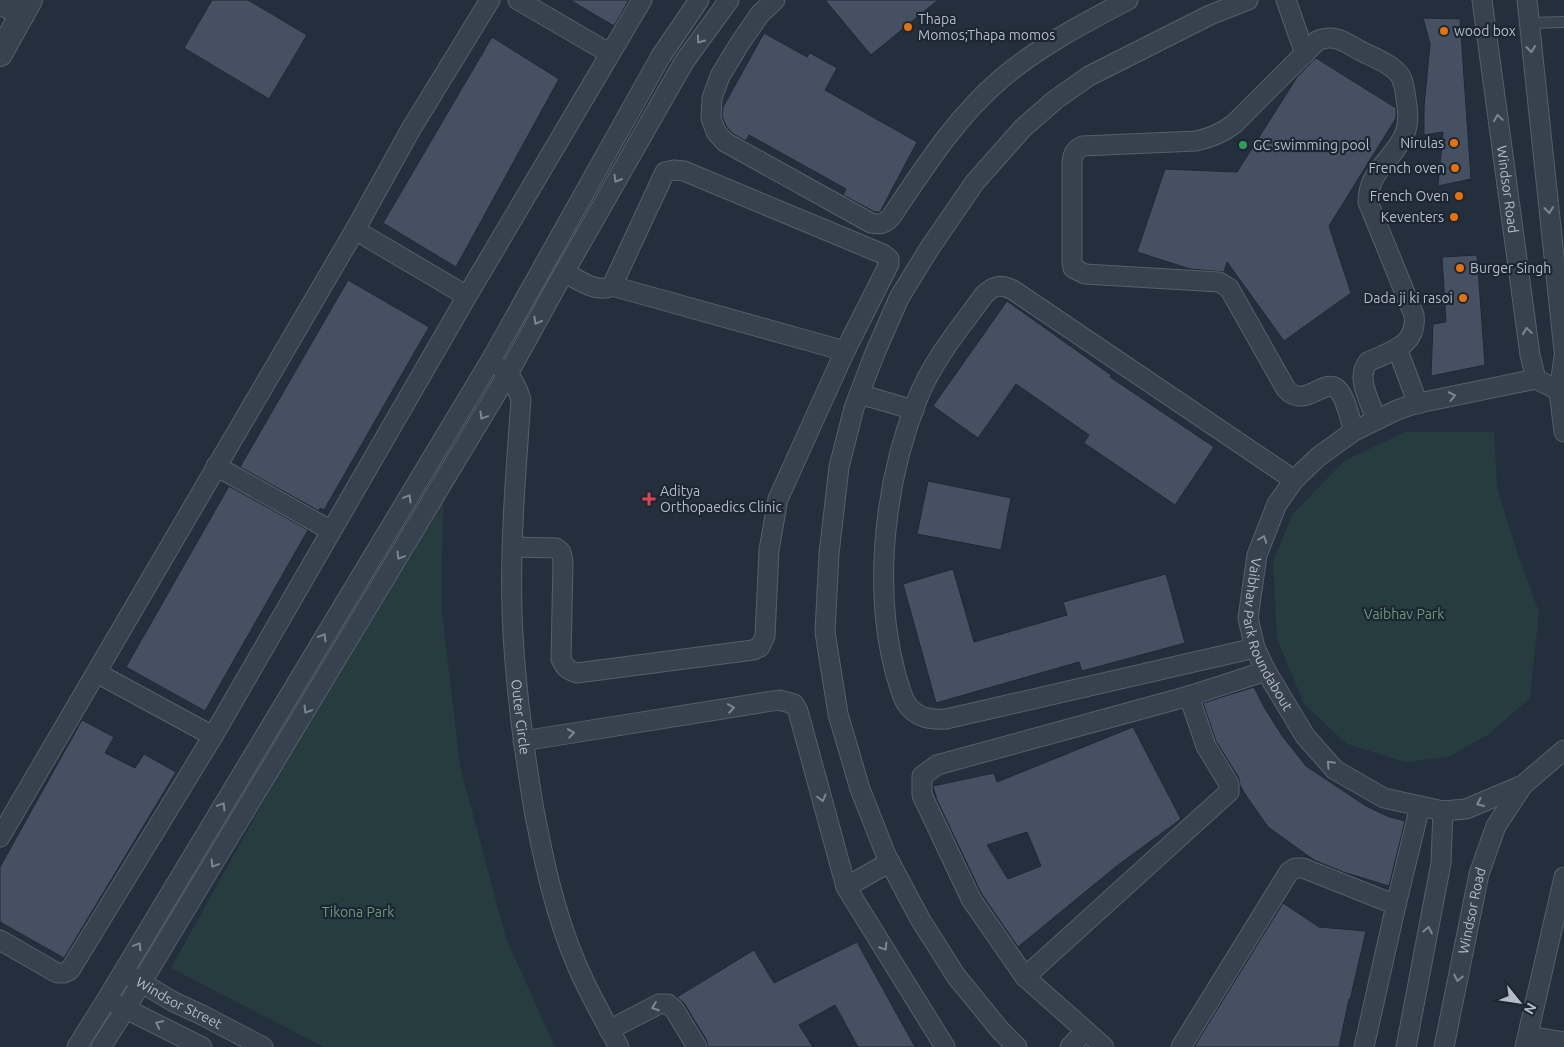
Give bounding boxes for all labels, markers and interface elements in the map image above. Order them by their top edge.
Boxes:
place label: Thapa Momos;Thapa momos [918,11,1055,43]
marker: Thapa Momos;Thapa momos [902,21,914,33]
place label: wood box [1454,23,1516,39]
marker: wood box [1438,25,1450,37]
one-way arrow [697,34,706,44]
one-way arrow [1525,45,1536,53]
one-way arrow [1493,114,1504,122]
place label: Nirulas [1400,135,1444,151]
place label: GC swimming pool [1253,137,1370,153]
marker: Nirulas [1448,137,1460,149]
marker: GC swimming pool [1237,139,1249,151]
street label: Windsor Road [1494,145,1521,234]
place label: French oven [1368,160,1445,176]
marker: French oven [1449,162,1461,174]
one-way arrow [614,174,624,183]
place label: French Oven [1370,188,1449,204]
marker: French Oven [1453,190,1465,202]
one-way arrow [1543,206,1554,214]
place label: Keventers [1381,209,1444,225]
marker: Keventers [1448,211,1460,223]
place label: Burger Singh [1470,260,1551,276]
marker: Burger Singh [1454,262,1466,274]
place label: Dada ji ki rasoi [1363,290,1453,306]
marker: Dada ji ki rasoi [1457,292,1469,304]
one-way arrow [533,315,543,324]
one-way arrow [1522,327,1533,335]
one-way arrow [1448,392,1457,402]
one-way arrow [480,411,490,420]
place label: Aditya Orthopaedics Clinic [660,483,782,515]
marker: Aditya Orthopaedics Clinic [642,492,656,506]
one-way arrow [401,494,411,503]
one-way arrow [1257,536,1267,544]
one-way arrow [396,550,406,559]
street label: Vaibhav Park Roundabout [1240,557,1296,714]
park label: Vaibhav Park [1364,606,1444,622]
one-way arrow [317,633,327,642]
street label: Outer Circle [508,678,533,756]
one-way arrow [727,703,736,713]
one-way arrow [304,704,313,713]
one-way arrow [567,728,575,739]
one-way arrow [1327,760,1336,769]
one-way arrow [816,794,826,802]
one-way arrow [1476,797,1485,808]
one-way arrow [215,803,225,812]
one-way arrow [210,858,220,867]
street label: Windsor Road [1455,865,1489,955]
park label: Tikona Park [322,904,394,920]
one-way arrow [1422,926,1433,935]
one-way arrow [877,941,887,950]
one-way arrow [132,942,142,951]
street label: Windsor Street [133,973,225,1032]
one-way arrow [1453,974,1464,982]
north arrow [1494,977,1544,1027]
text: N [1521,1000,1540,1017]
one-way arrow [651,1001,660,1011]
one-way arrow [155,1020,164,1030]

